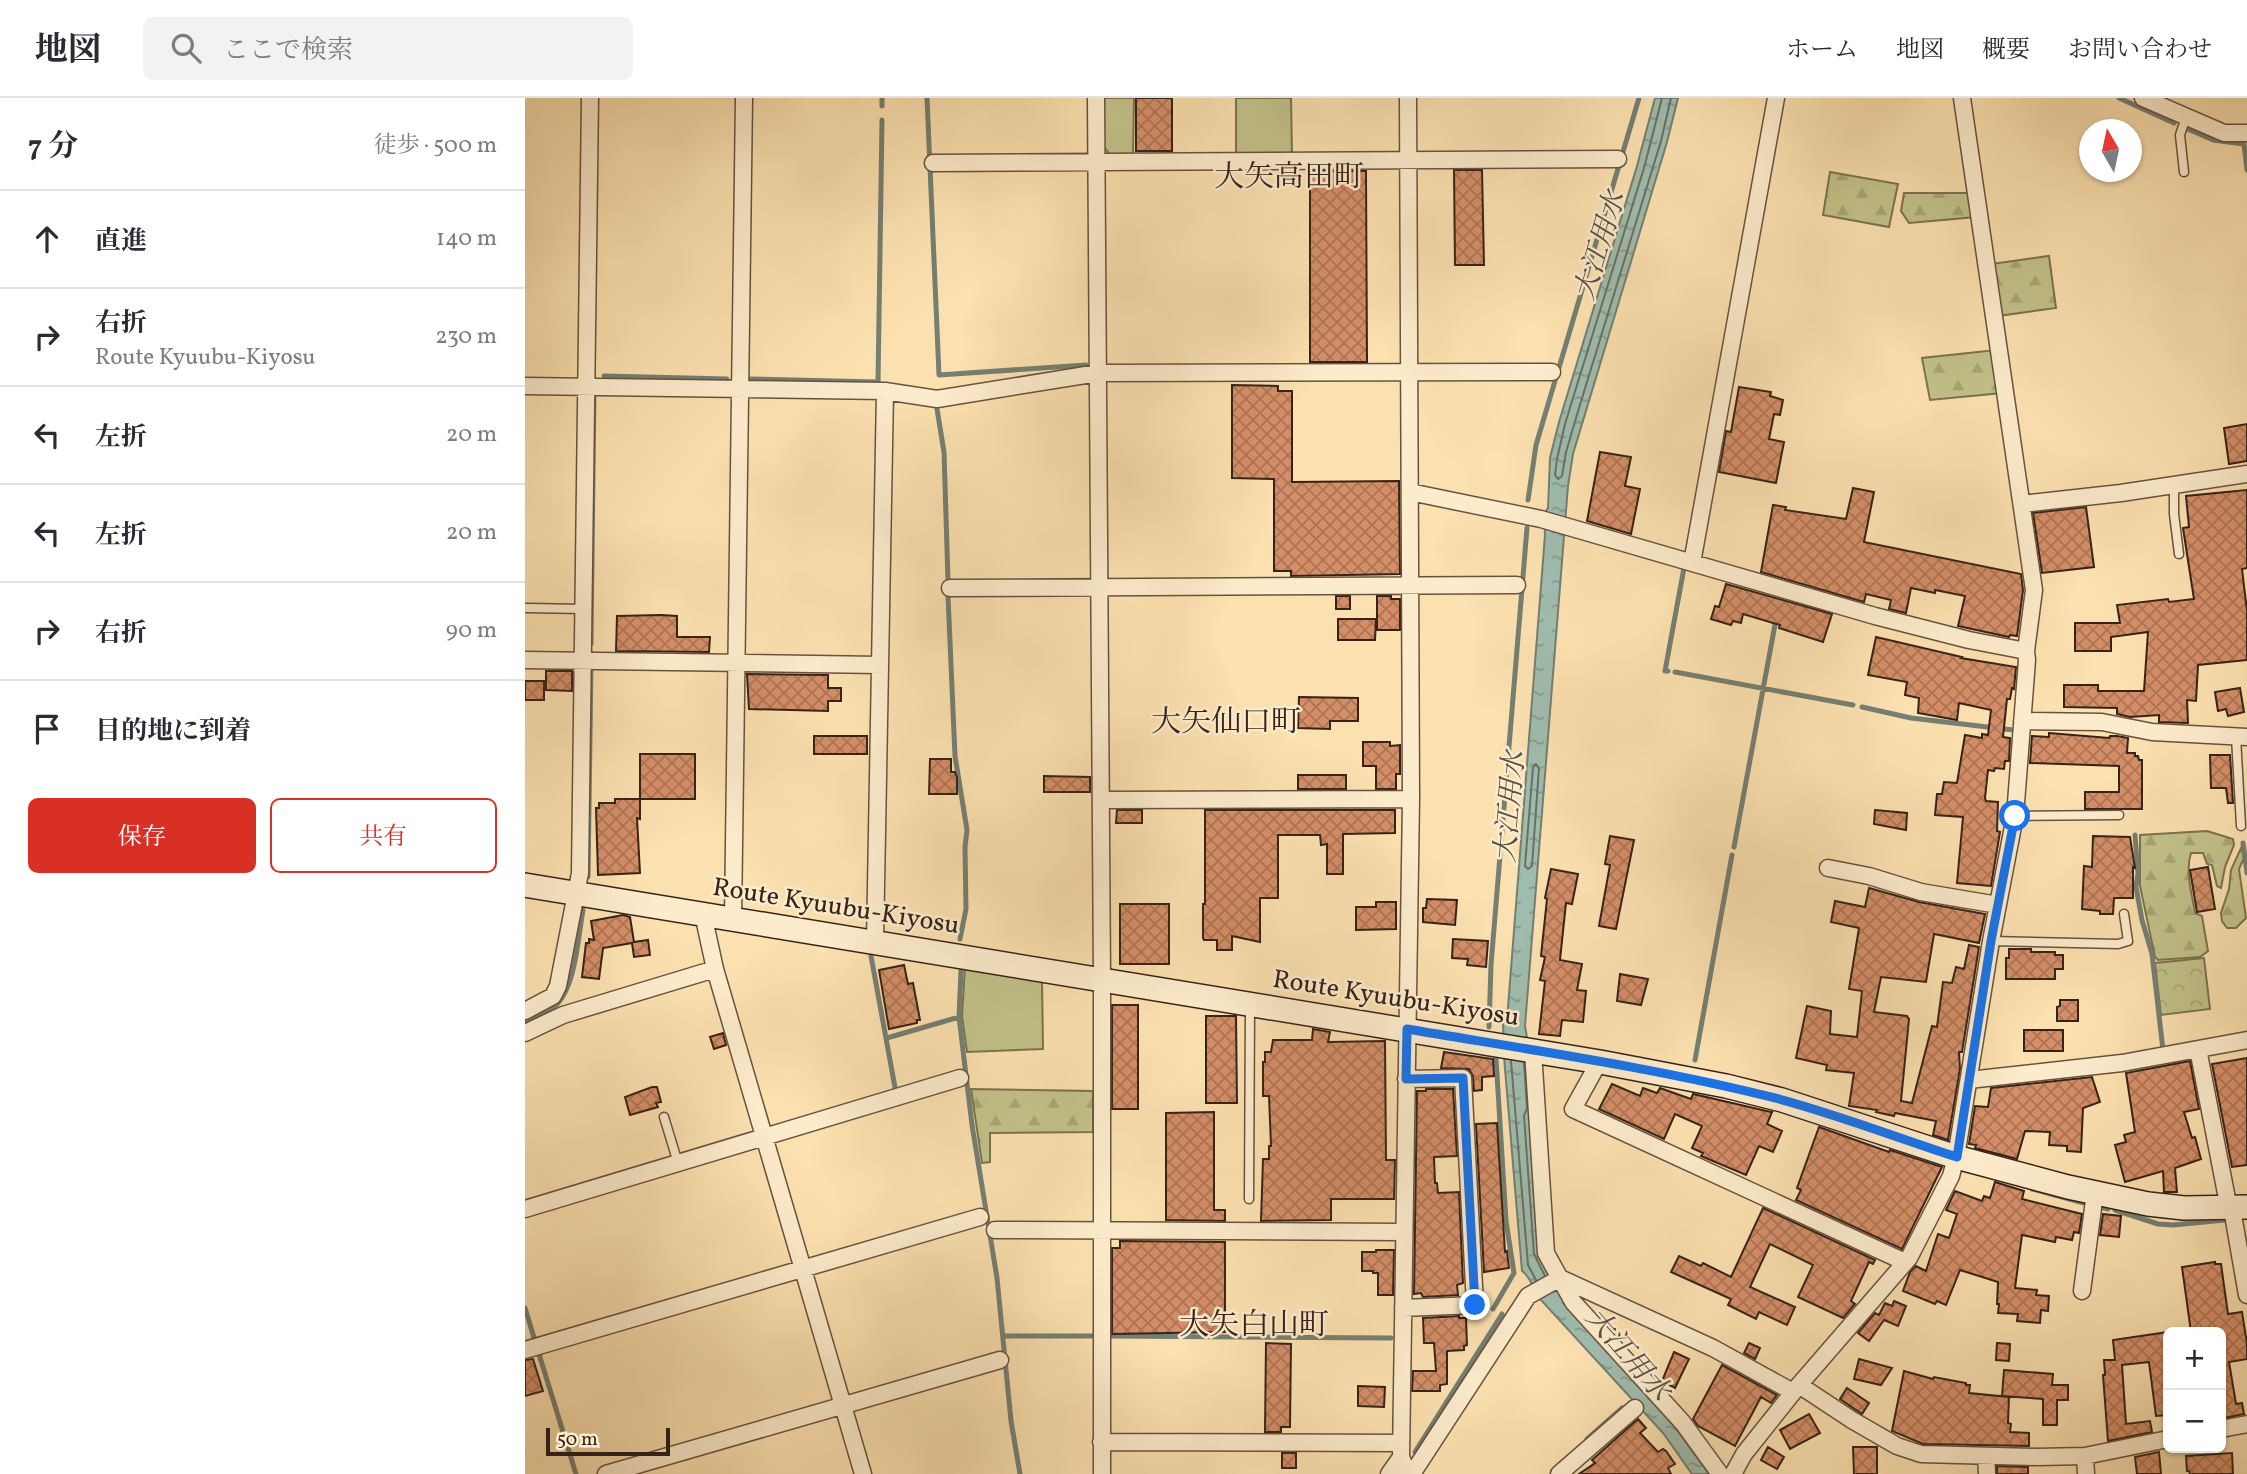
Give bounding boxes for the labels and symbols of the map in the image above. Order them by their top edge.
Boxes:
north arrow [2079,119,2142,182]
district label: 大矢高田町 [1214,157,1364,199]
water label: 大江用水 [1566,184,1637,305]
district label: 大矢仙口町 [1151,702,1301,744]
water label: 大江用水 [1487,747,1536,864]
route start [1999,800,2030,831]
street label: Route Kyuubu-Kiyosu [710,870,962,944]
street label: Route Kyuubu-Kiyosu [1270,962,1522,1036]
route end [1459,1289,1490,1320]
water label: 大江用水 [1576,1300,1680,1412]
district label: 大矢白山町 [1179,1305,1329,1347]
scale bar [546,1425,670,1457]

